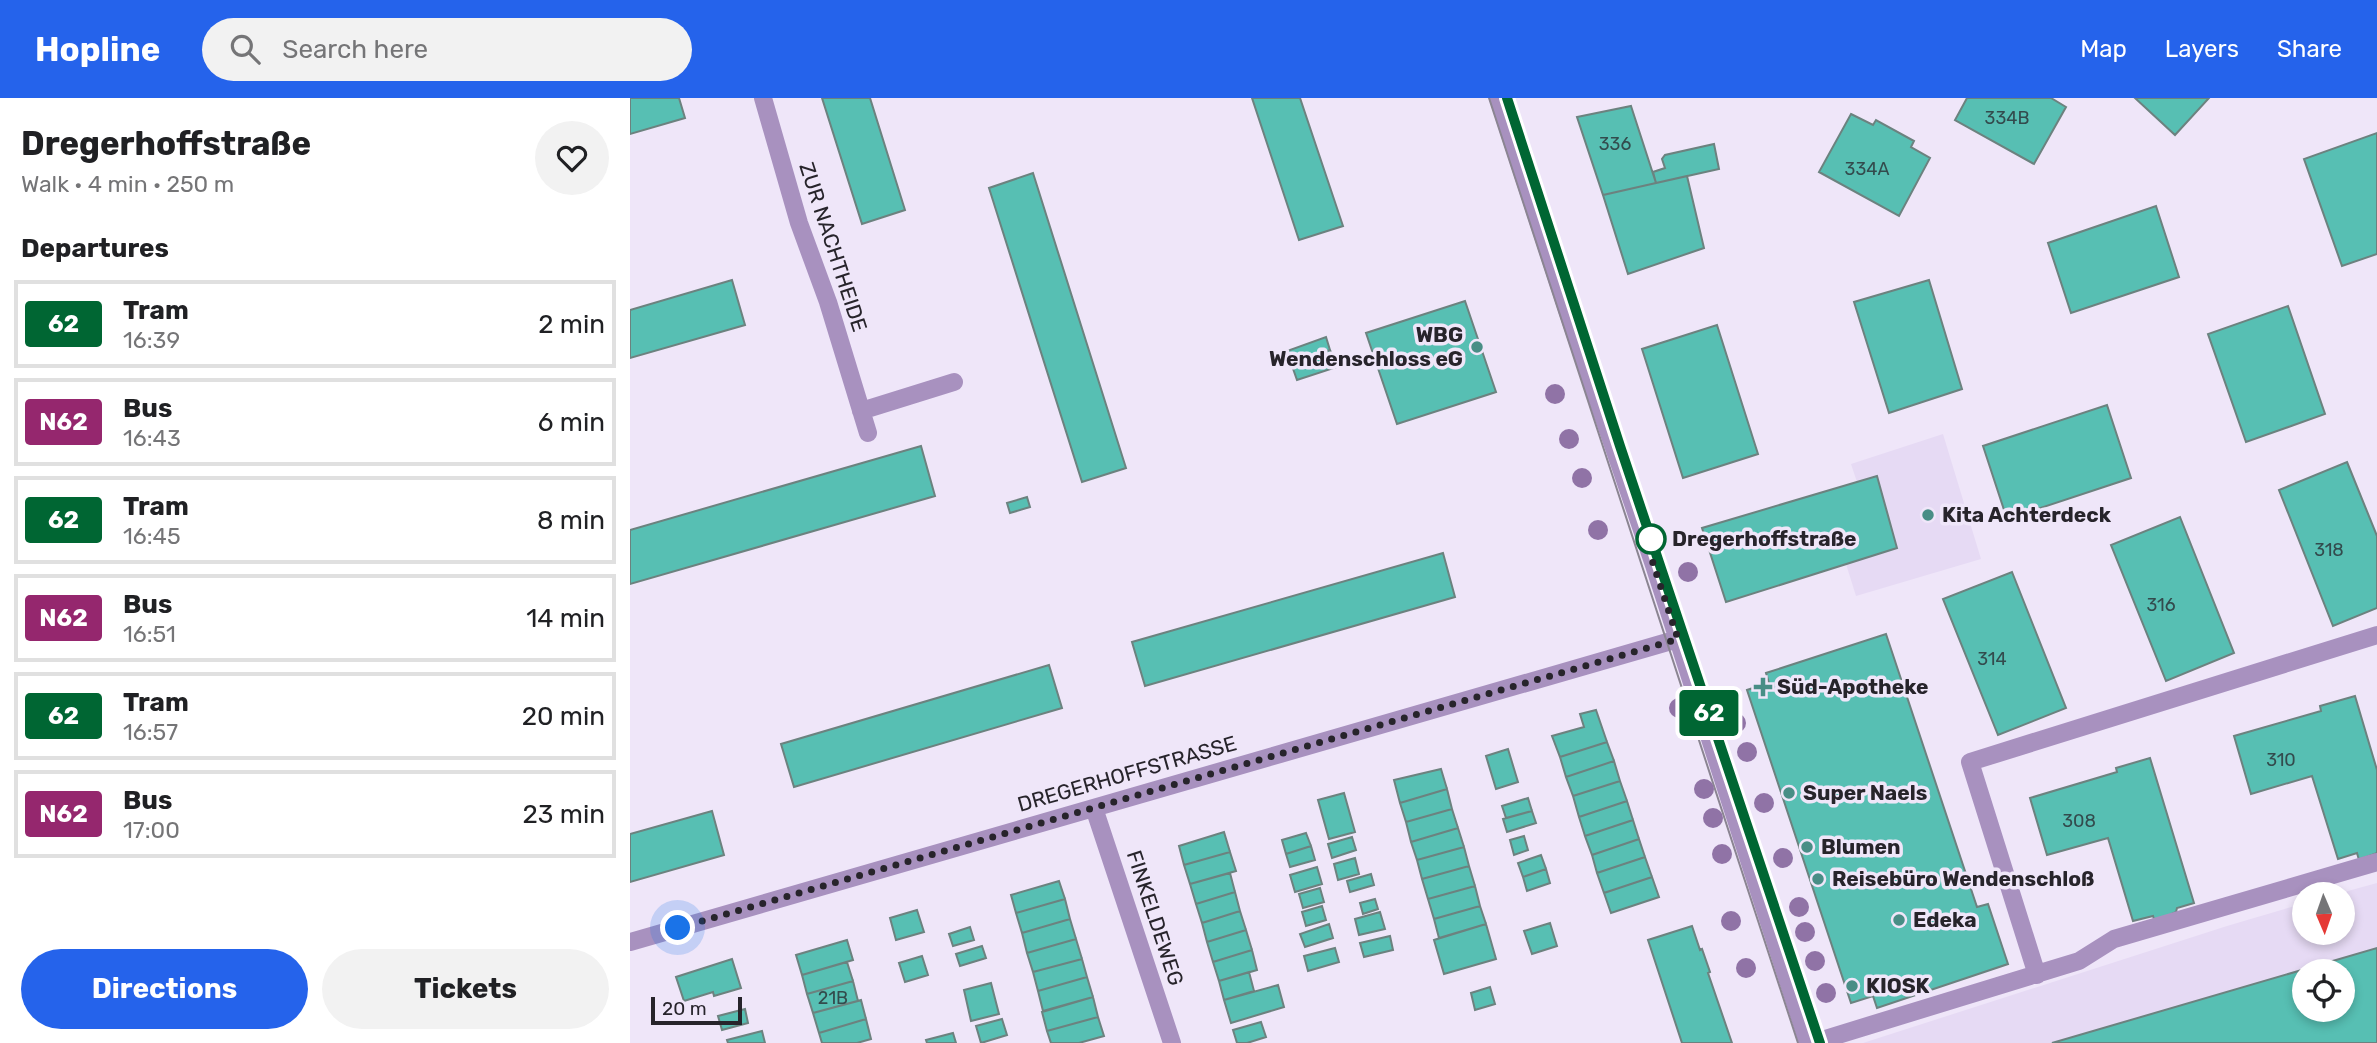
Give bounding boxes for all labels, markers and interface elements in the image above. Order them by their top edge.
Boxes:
search box [202,18,692,81]
text: Hopline [35,30,160,69]
icon: search [226,30,264,68]
text: Search here [282,34,428,65]
text: Map [2080,35,2127,63]
text: Layers [2165,35,2239,63]
text: Share [2277,35,2342,63]
house number: 334B [1985,107,2029,129]
button: heart [535,121,609,195]
text: Dregerhoffstraße [21,124,311,163]
house number: 336 [1599,133,1631,155]
house number: 334A [1845,158,1889,180]
street label: ZUR NACHTHEIDE [794,159,873,335]
text: Walk · 4 min · 250 m [21,170,234,198]
text: Departures [21,233,169,264]
text: Tram [123,295,189,326]
text: 2 min [538,309,605,340]
text: 62 [48,310,79,338]
place label: WBG Wendenschloss eG [1269,322,1463,371]
text: 16:39 [123,326,180,354]
marker: WBG Wendenschloss eG [1469,339,1485,355]
text: Bus [123,393,172,424]
text: 6 min [538,407,605,438]
text: N62 [39,408,88,436]
text: 16:43 [123,424,181,452]
text: Tram [123,491,189,522]
place label: Kita Achterdeck [1942,502,2112,527]
text: 8 min [537,505,605,536]
text: 62 [48,506,79,534]
marker: Kita Achterdeck [1920,507,1936,523]
text: 16:45 [123,522,181,550]
marker: Dregerhoffstraße [1636,524,1666,554]
place label: Dregerhoffstraße [1672,526,1857,551]
house number: 318 [2314,539,2344,561]
text: Bus [123,589,172,620]
house number: 316 [2146,594,2176,616]
text: 14 min [526,603,605,634]
text: N62 [39,604,88,632]
text: 16:51 [123,620,176,648]
house number: 314 [1977,648,2007,670]
place label: Süd-Apotheke [1777,674,1929,699]
marker: Süd-Apotheke [1755,679,1771,695]
text: Tram [123,687,189,718]
line badge: 62 [1678,690,1740,736]
text: 62 [1693,699,1725,727]
text: 20 min [522,701,605,732]
text: 62 [48,702,79,730]
text: 16:57 [123,718,178,746]
street label: DREGERHOFFSTRASSE [1014,730,1239,817]
house number: 310 [2266,749,2296,771]
place label: Super Naels [1803,780,1927,805]
text: Bus [123,785,172,816]
marker: Super Naels [1781,785,1797,801]
text: 23 min [523,799,605,830]
text: N62 [39,800,88,828]
house number: 308 [2062,810,2096,832]
text: 17:00 [123,816,180,844]
place label: Blumen [1821,834,1900,859]
marker: Blumen [1799,839,1815,855]
street label: FINKELDEWEG [1122,847,1189,989]
place label: Reisebüro Wendenschloß [1832,866,2094,891]
marker: Reisebüro Wendenschloß [1810,871,1826,887]
north arrow [2292,882,2356,945]
map controls [2292,882,2355,1022]
place label: Edeka [1913,907,1977,932]
your location [660,910,695,945]
marker: Edeka [1891,912,1907,928]
button: Directions [21,949,308,1029]
button: Tickets [322,949,609,1029]
button: locate [2292,959,2355,1022]
place label: KIOSK [1866,973,1930,998]
marker: KIOSK [1844,978,1860,994]
house number: 21B [818,987,848,1009]
scale bar [651,994,742,1026]
text: 20 m [662,997,707,1020]

